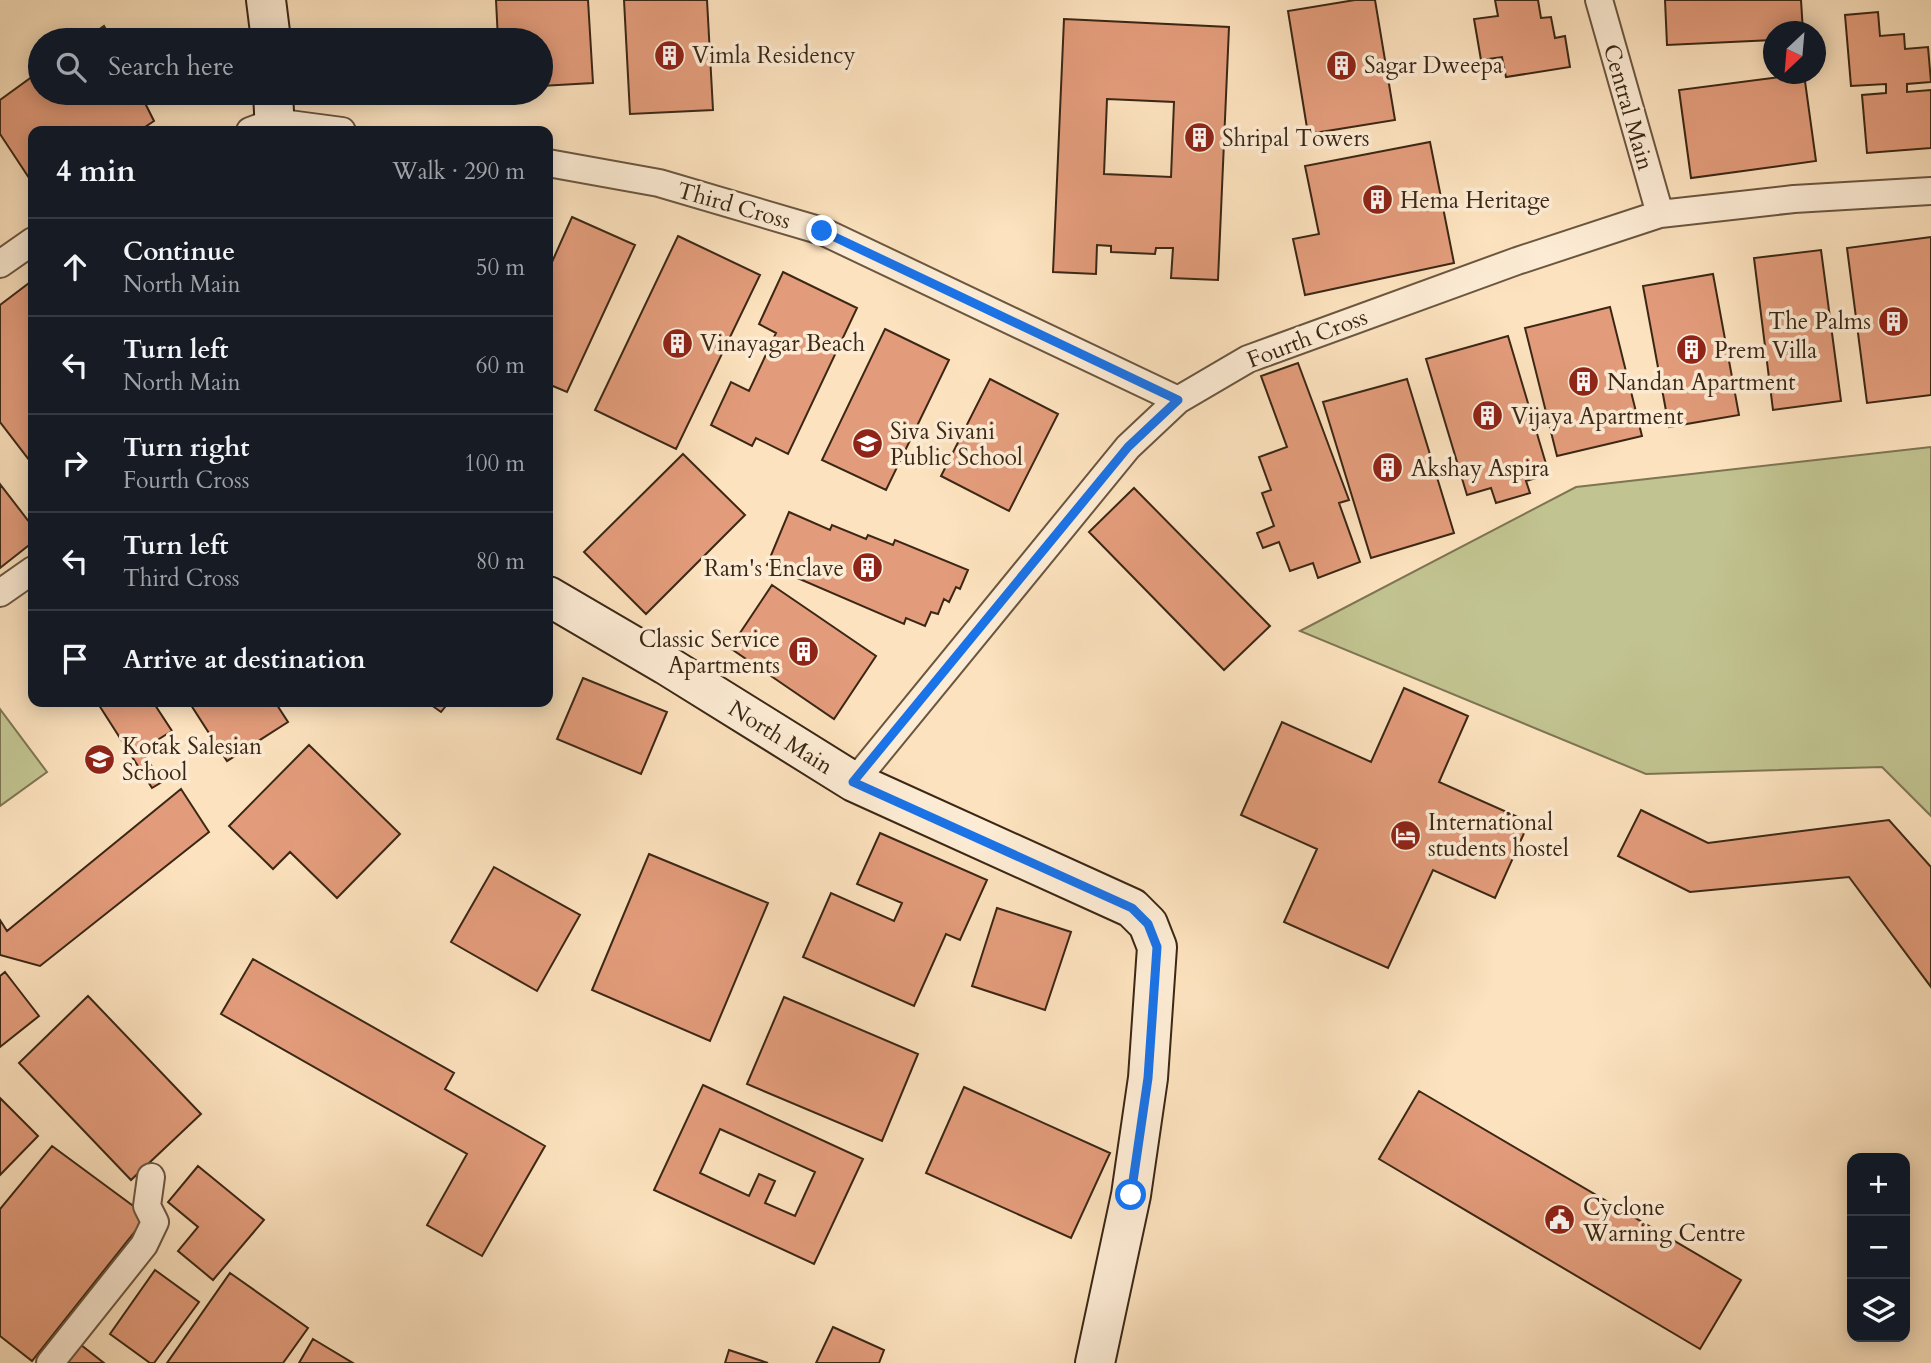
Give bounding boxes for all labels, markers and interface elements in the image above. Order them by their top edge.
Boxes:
north arrow [1763,21,1826,84]
search box [28,28,553,105]
building icon: Vimla Residency [652,38,686,72]
place label: Vimla Residency [692,40,856,71]
street label: Central Main [1596,40,1661,174]
icon: search [52,48,90,86]
building icon: Sagar Dweepa [1324,48,1358,82]
text: Search here [108,49,234,84]
place label: Sagar Dweepa [1364,50,1503,81]
building icon: Shripal Towers [1182,121,1216,155]
place label: Shripal Towers [1222,123,1369,154]
text: 4 min [56,151,136,192]
text: Walk · 290 m [392,156,525,187]
street label: Third Cross [674,175,794,236]
building icon: Hema Heritage [1360,183,1394,217]
place label: Hema Heritage [1400,185,1550,216]
route end [806,215,837,246]
text: Continue [123,234,235,269]
icon: ahead [56,248,94,286]
text: 50 m [476,252,525,283]
text: North Main [123,269,241,300]
street label: Fourth Cross [1243,301,1372,376]
building icon: The Palms [1877,304,1911,338]
place label: The Palms [1768,306,1871,337]
building icon: Vinayagar Beach [660,326,694,360]
place label: Vinayagar Beach [700,328,865,359]
text: Turn left [123,332,228,367]
building icon: Prem Villa [1674,333,1708,367]
place label: Prem Villa [1714,335,1817,366]
icon: left [56,346,94,384]
text: 60 m [476,350,525,381]
building icon: Nandan Apartment [1567,365,1601,399]
text: North Main [123,367,241,398]
place label: Nandan Apartment [1607,367,1796,398]
building icon: Vijaya Apartment [1471,399,1505,433]
place label: Vijaya Apartment [1511,401,1684,432]
place label: Siva Sivani Public School [890,416,1023,473]
school or university icon: Siva Sivani Public School [850,427,884,461]
text: Turn right [123,430,250,465]
icon: right [56,444,94,482]
text: 100 m [464,448,525,479]
building icon: Akshay Aspira [1371,451,1405,485]
place label: Akshay Aspira [1411,453,1549,484]
text: Fourth Cross [123,465,249,496]
text: Turn left [123,528,228,563]
icon: left [56,542,94,580]
text: 80 m [476,546,525,577]
building icon: Ram's Enclave [850,551,884,585]
place label: Ram's Enclave [704,553,844,584]
text: Third Cross [123,563,240,594]
place label: Classic Service Apartments [639,624,780,681]
building icon: Classic Service Apartments [786,635,820,669]
icon: arrive [56,640,94,678]
text: Arrive at destination [123,642,366,677]
street label: North Main [723,693,839,782]
place label: Kotak Salesian School [122,731,262,788]
school or university icon: Kotak Salesian School [82,742,116,776]
place label: International students hostel [1428,807,1569,864]
hotel icon: International students hostel [1388,818,1422,852]
map controls [1847,1153,1910,1342]
button: + [1847,1153,1910,1216]
route start [1115,1179,1146,1210]
place label: Cyclone Warning Centre [1582,1192,1746,1249]
public building icon: Cyclone Warning Centre [1543,1203,1577,1237]
button: − [1847,1216,1910,1279]
button: layers [1847,1279,1910,1342]

